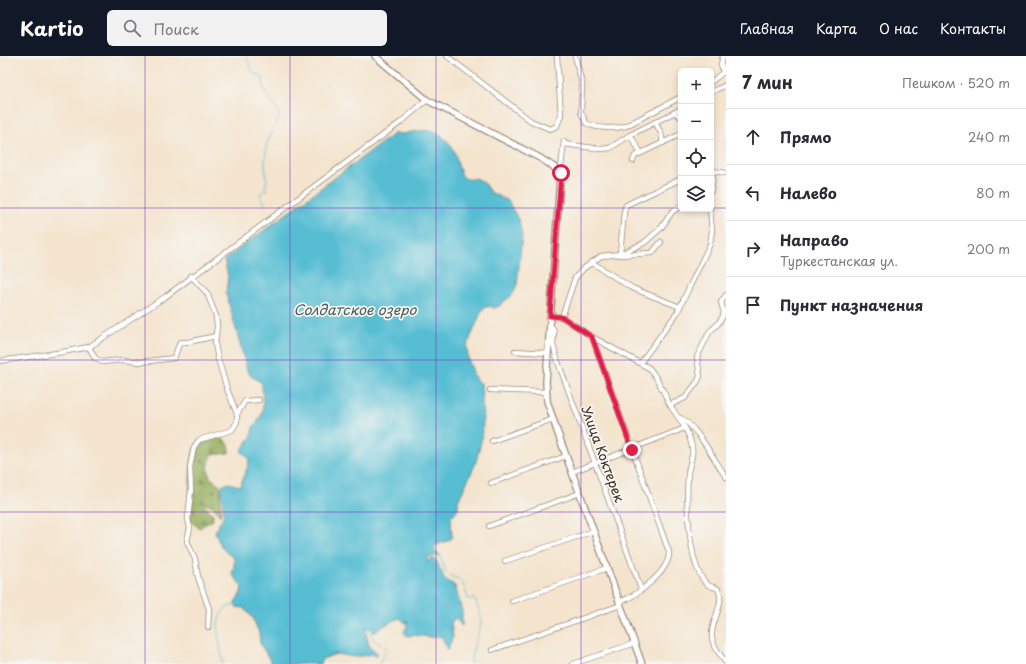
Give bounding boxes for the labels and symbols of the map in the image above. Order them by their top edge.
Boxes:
route start [552,164,570,182]
water label: Солдатское озеро [294,299,418,320]
street label: Улица Коктерек [577,403,630,505]
route end [623,441,641,459]

